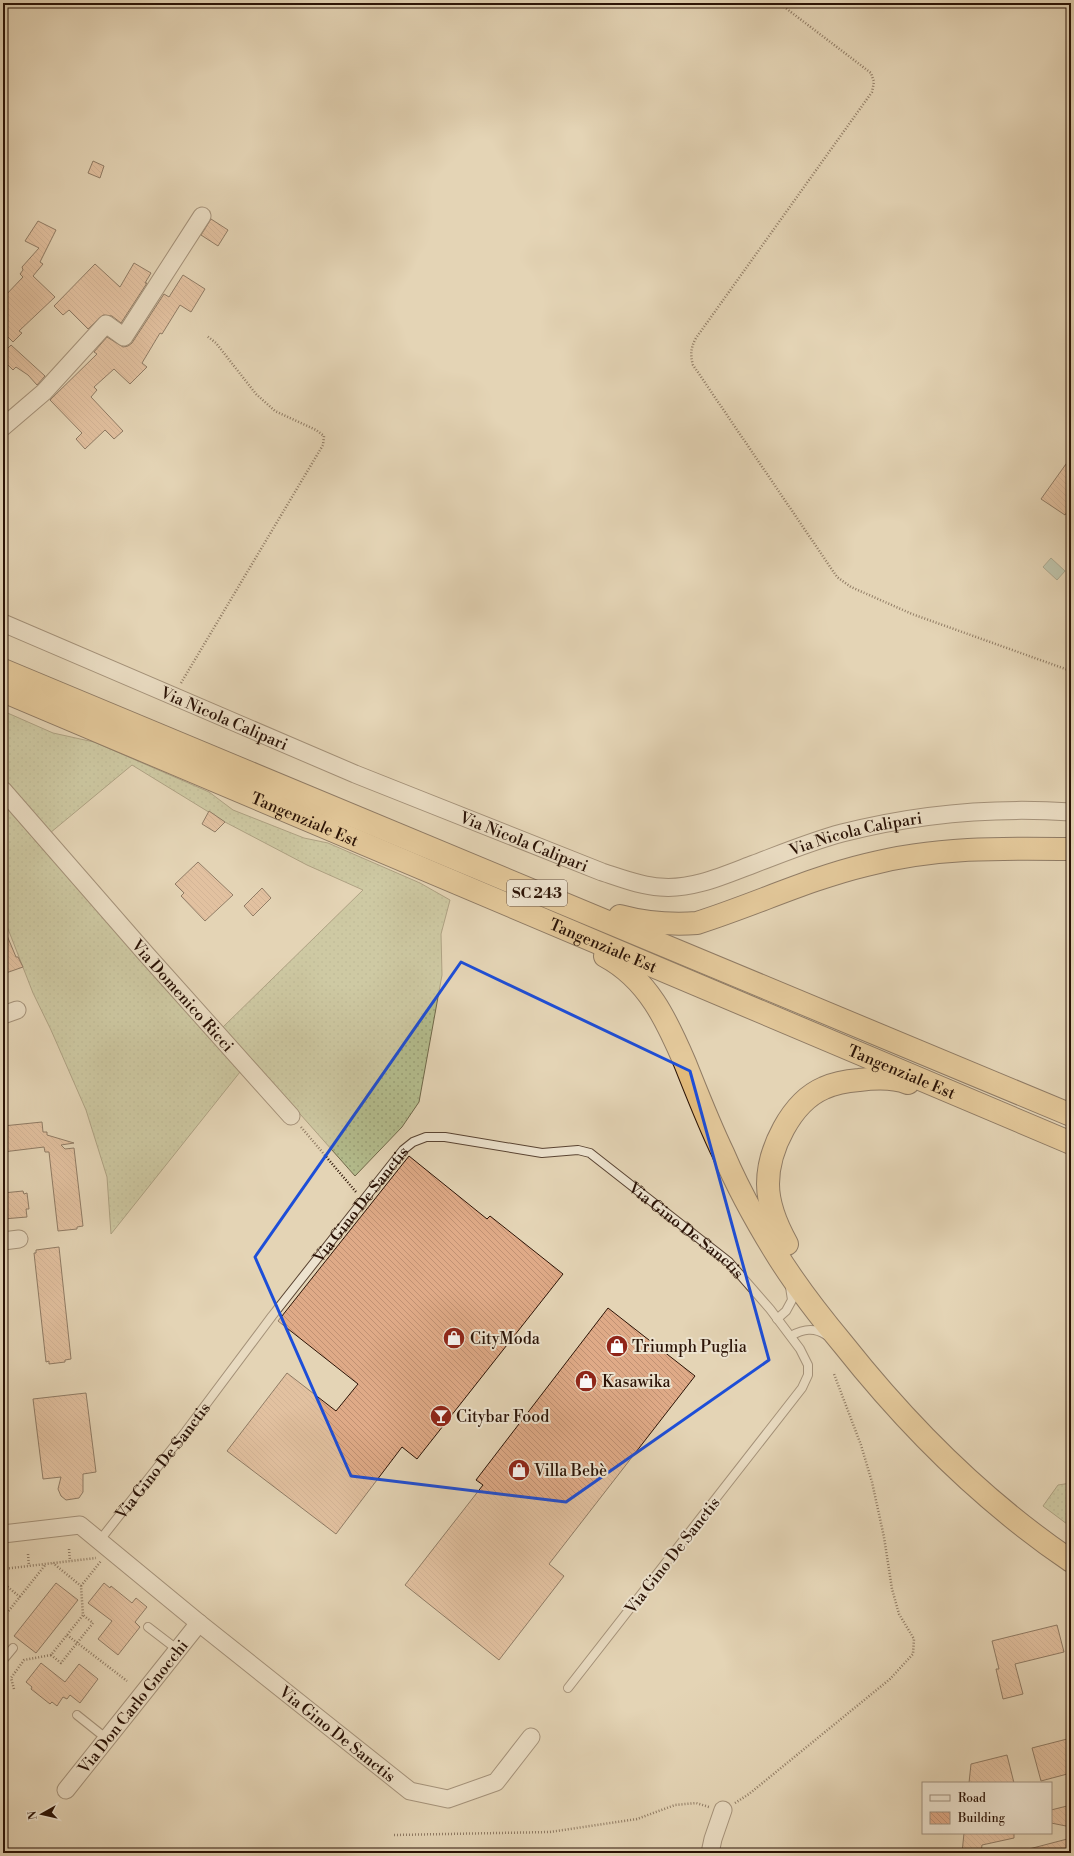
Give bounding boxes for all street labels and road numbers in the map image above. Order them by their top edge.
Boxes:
street label: Via Nicola Calipari [156,682,291,755]
street label: Tangenziale Est [248,788,362,851]
street label: Via Nicola Calipari [456,807,591,877]
street label: Via Nicola Calipari [786,808,923,861]
road number: SC 243 [507,880,567,906]
street label: Tangenziale Est [546,914,660,978]
street label: Via Domenico Ricci [126,935,238,1056]
street label: Tangenziale Est [845,1041,959,1104]
street label: Via Gino De Sanctis [308,1142,413,1268]
street label: Via Gino De Sanctis [623,1177,748,1283]
street label: Via Gino De Sanctis [111,1399,215,1524]
street label: Via Gino De Sanctis [620,1493,725,1619]
street label: Via Don Carlo Gnocchi [73,1636,193,1779]
street label: Via Gino De Sanctis [274,1681,399,1787]

